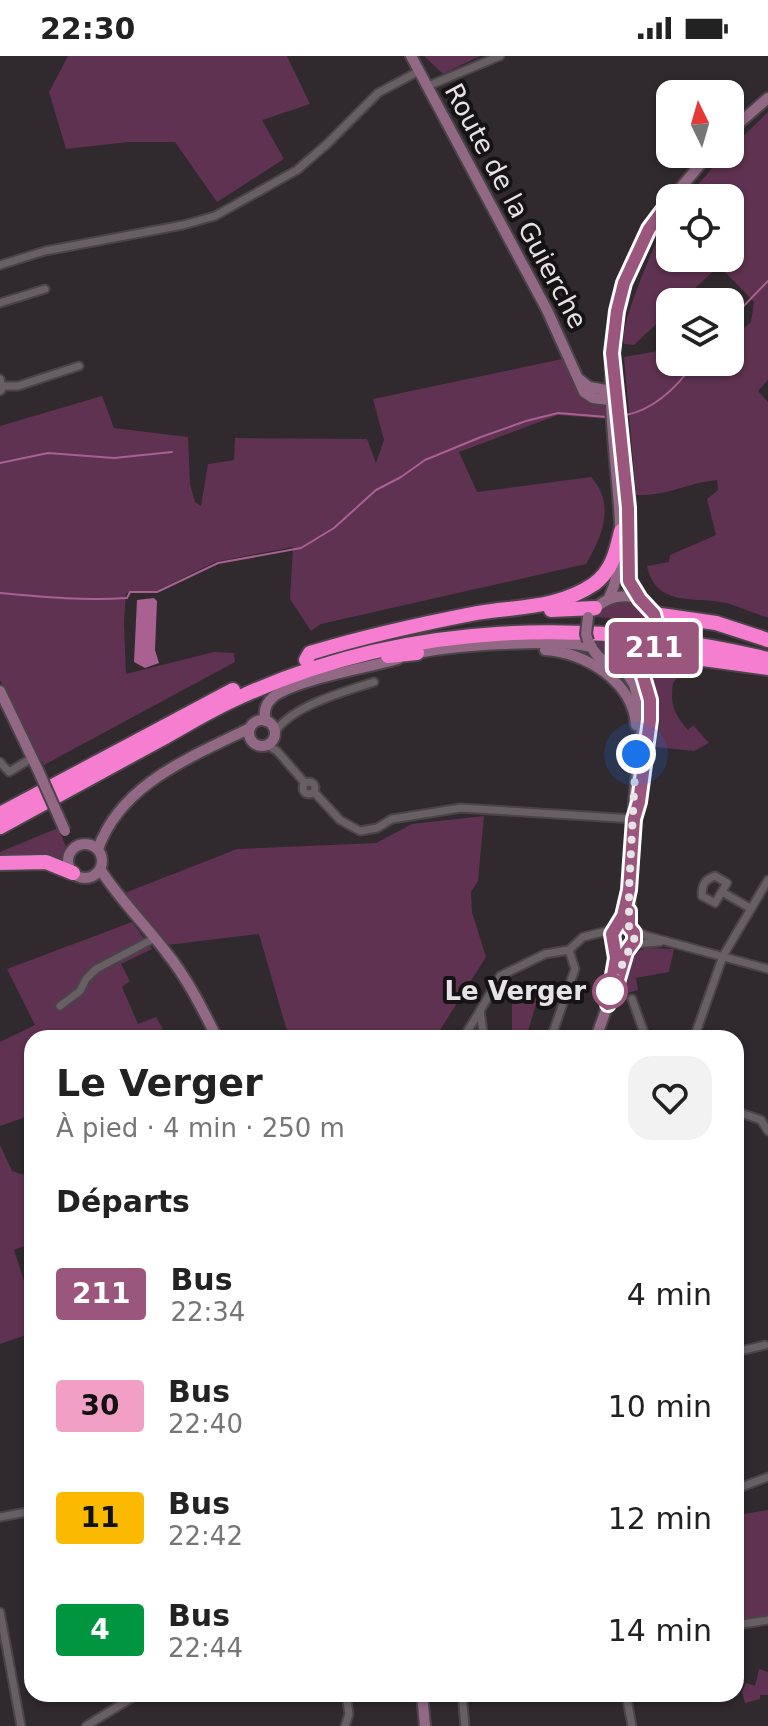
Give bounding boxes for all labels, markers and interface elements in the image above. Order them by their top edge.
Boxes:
text: 22:30 [40,11,136,46]
street label: Route de la Guierche [439,79,593,333]
north arrow [656,80,744,168]
map controls [656,80,744,376]
button: locate [656,184,744,272]
button: layers [656,288,744,376]
line badge: 211 [608,622,700,674]
text: 211 [625,631,683,664]
your location [616,734,656,774]
marker: Le Verger [593,974,627,1008]
place label: Le Verger [445,976,586,1006]
button: heart [628,1056,712,1140]
text: Le Verger [56,1061,263,1105]
text: À pied · 4 min · 250 m [56,1113,345,1143]
text: Départs [56,1184,190,1219]
text: Bus [170,1262,233,1297]
text: 211 [72,1277,130,1310]
text: 4 min [627,1277,712,1312]
text: 22:34 [170,1297,245,1327]
text: Bus [168,1374,230,1409]
text: 30 [81,1389,119,1422]
text: 10 min [608,1389,712,1424]
text: 22:40 [168,1409,243,1439]
text: Bus [168,1486,230,1521]
text: 11 [81,1501,119,1534]
text: 12 min [608,1501,712,1536]
text: 22:42 [168,1521,243,1551]
text: Bus [168,1598,230,1633]
text: 4 [90,1613,110,1646]
text: 14 min [608,1613,712,1648]
text: 22:44 [168,1633,243,1663]

